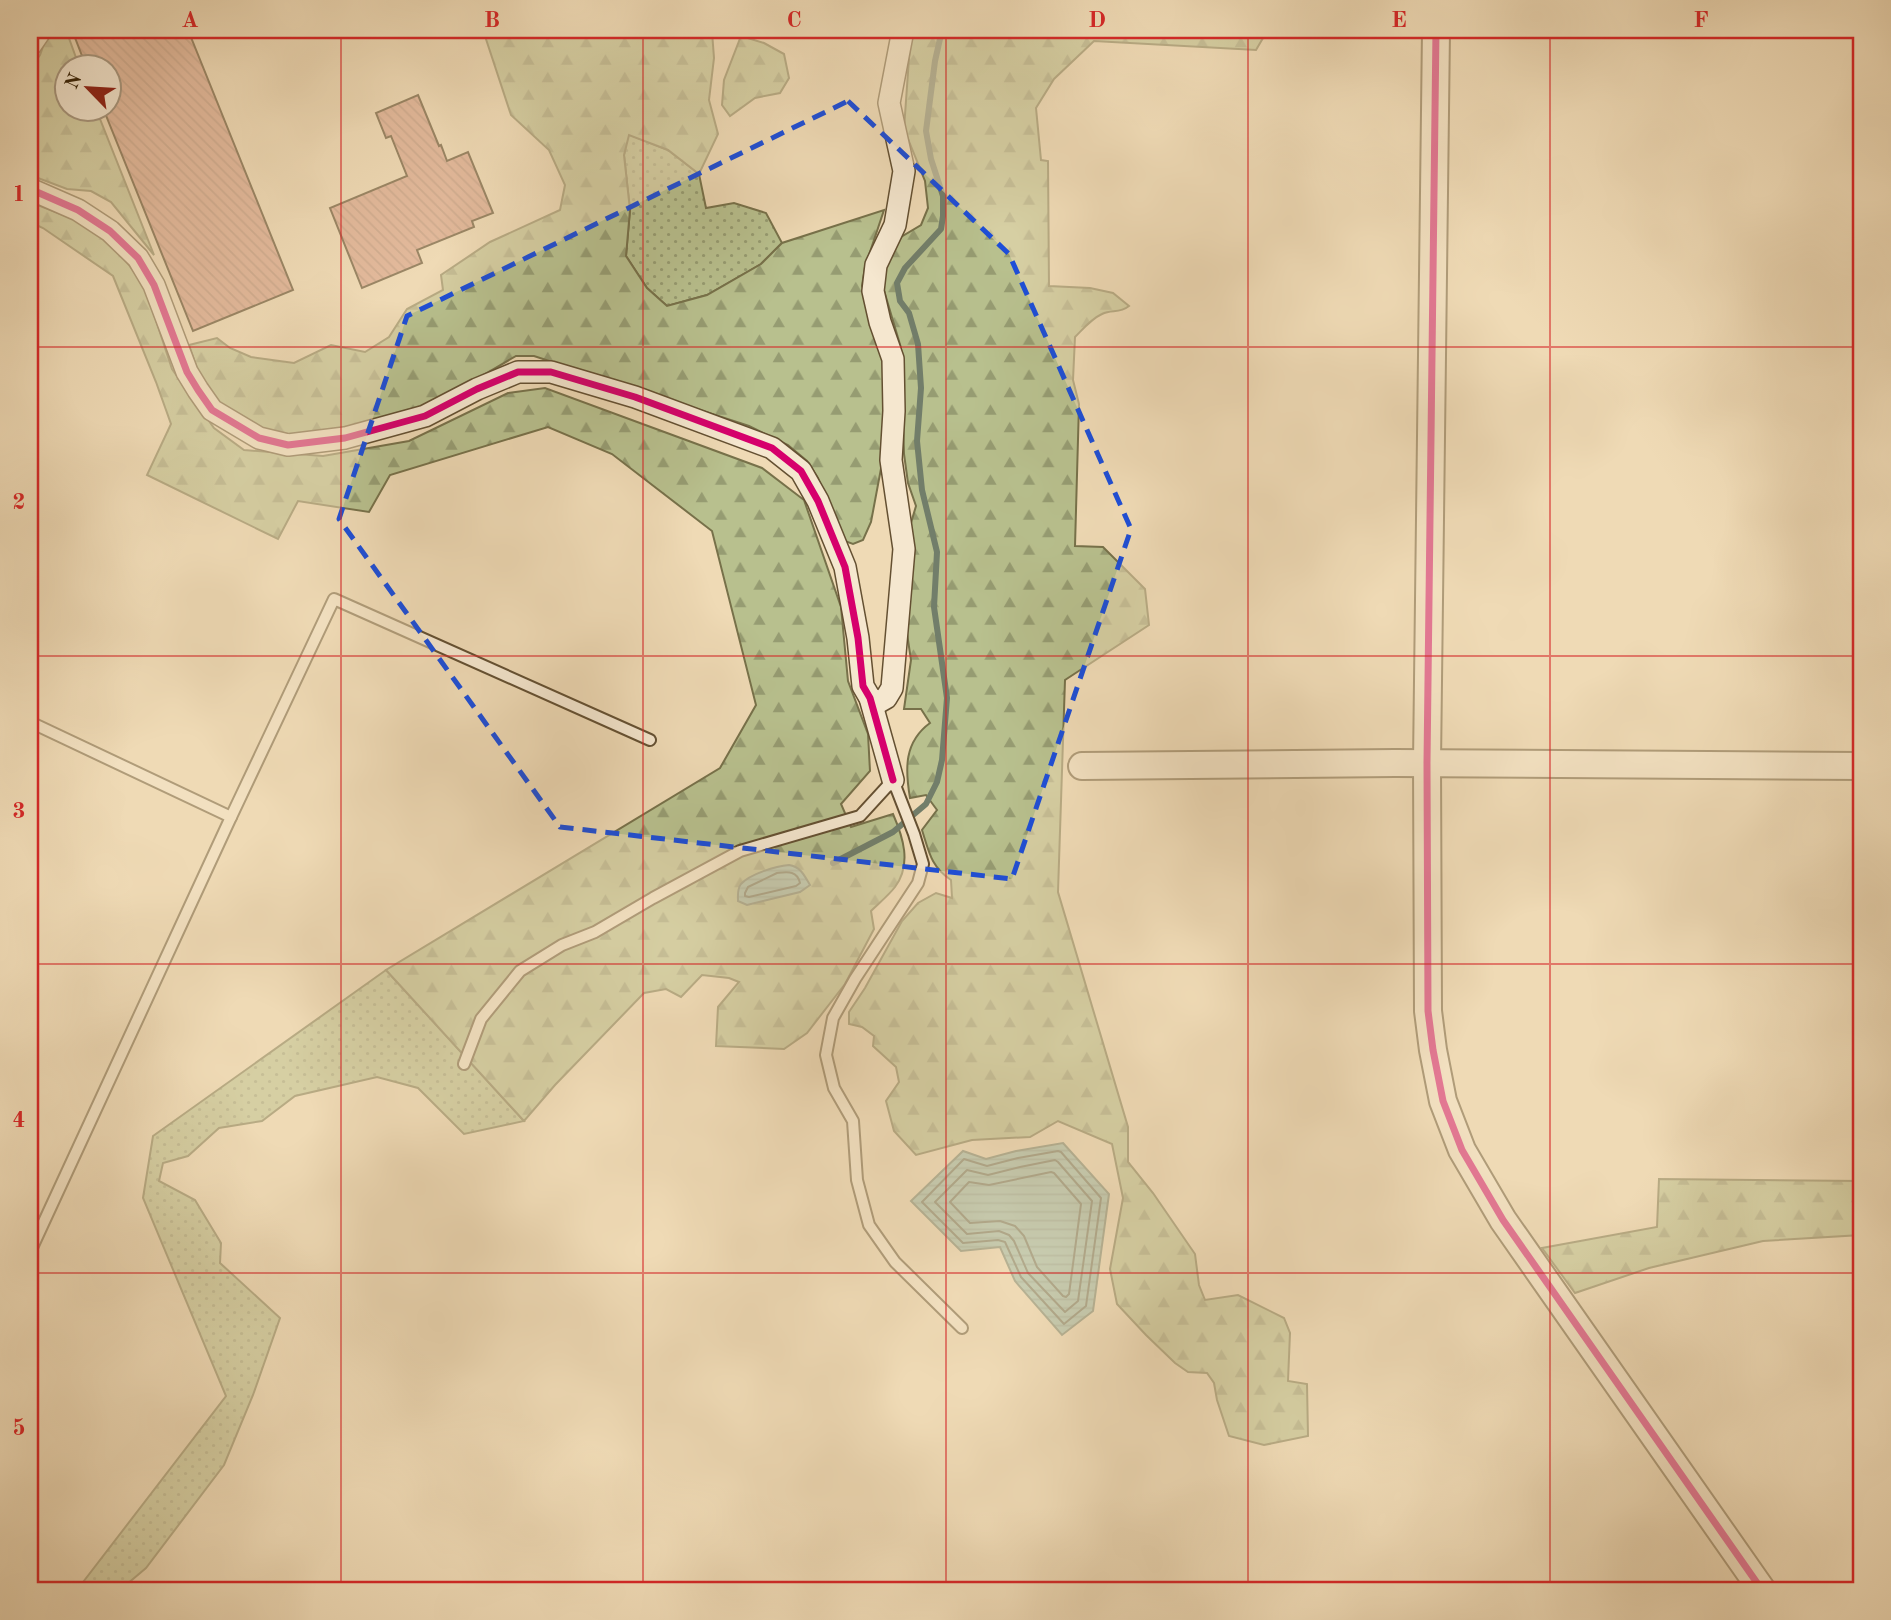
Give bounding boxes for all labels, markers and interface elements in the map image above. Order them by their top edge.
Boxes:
text: A [181,9,199,32]
text: B [484,9,500,32]
text: C [786,9,802,32]
text: D [1088,9,1106,32]
text: E [1391,9,1407,32]
text: F [1693,9,1709,32]
north arrow [52,52,122,122]
text: N [63,71,87,92]
text: 1 [12,183,26,206]
text: 2 [12,491,26,514]
text: 3 [12,800,26,823]
text: 4 [12,1109,26,1132]
text: 5 [12,1417,26,1440]

